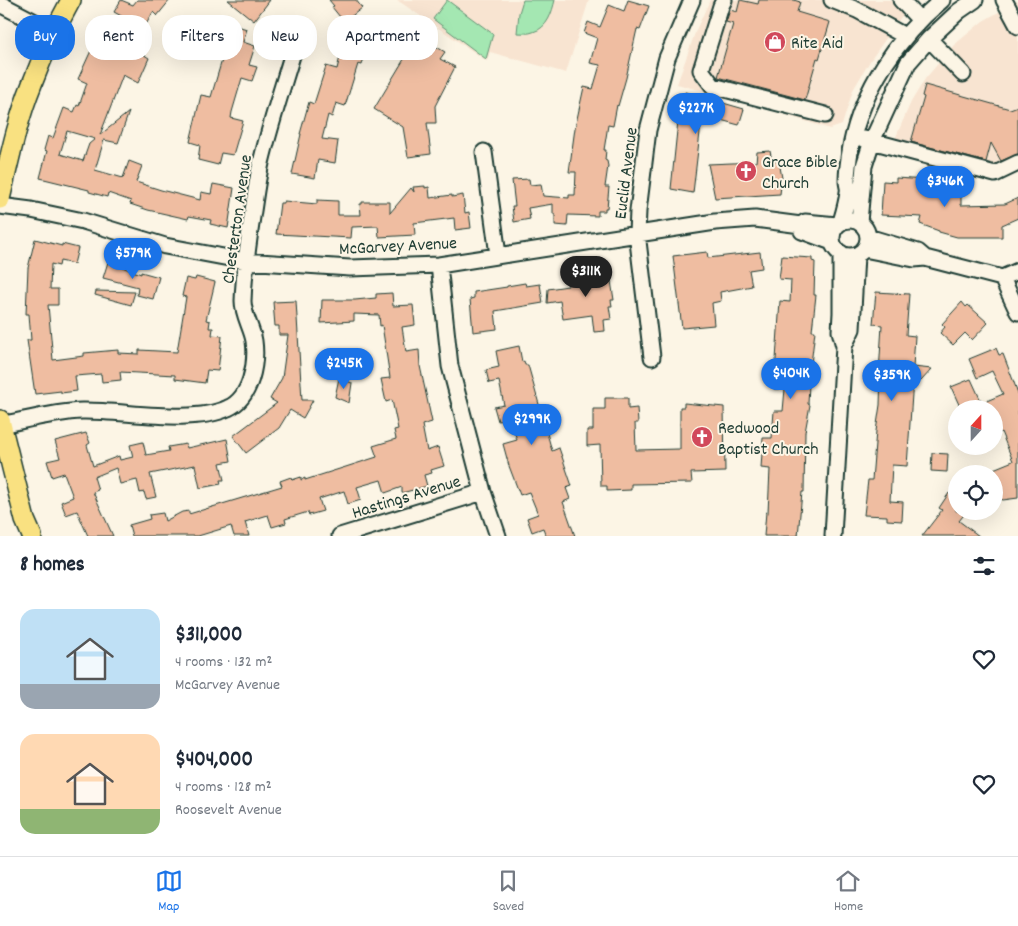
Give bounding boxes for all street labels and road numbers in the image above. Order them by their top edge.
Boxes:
street label: Euclid Avenue [609,126,646,221]
street label: Chesterton Avenue [217,153,260,286]
street label: McGarvey Avenue [339,232,458,263]
street label: Hastings Avenue [349,470,464,527]

